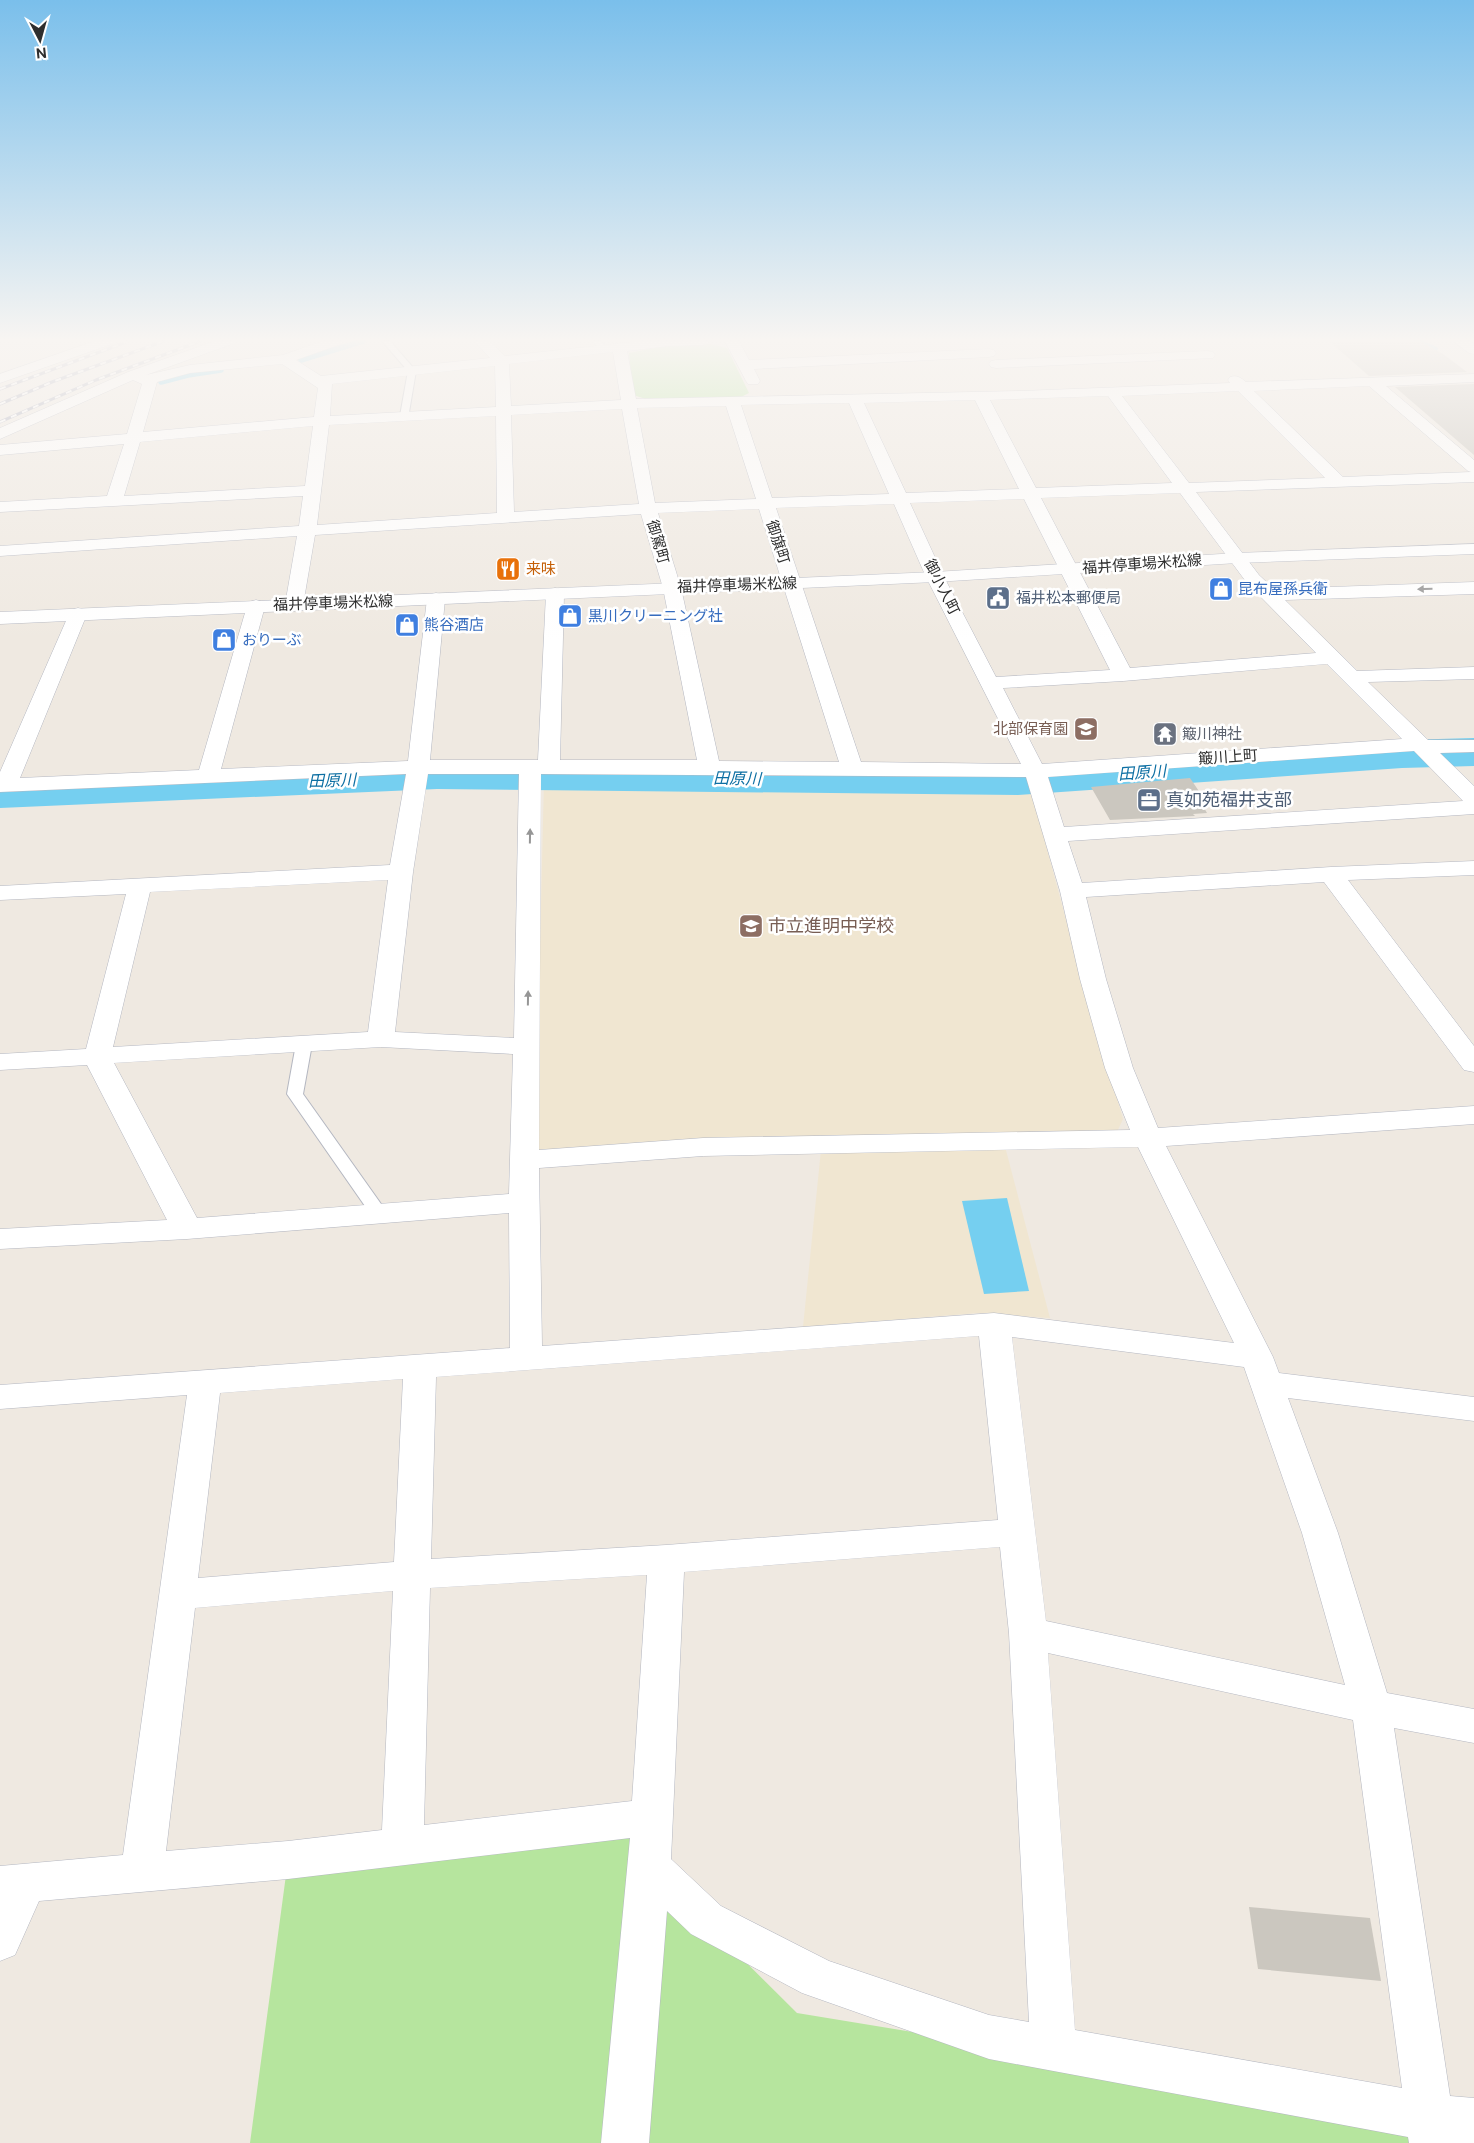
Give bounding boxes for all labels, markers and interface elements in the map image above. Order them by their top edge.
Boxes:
north arrow [15,15,65,65]
text: N [35,44,48,61]
street label: 御駕町 [644,518,673,566]
street label: 御旗町 [763,518,794,566]
street label: 福井停車場米松線 [1082,551,1202,576]
restaurant icon: 来味 [495,556,521,582]
street label: 御小人町 [921,556,964,617]
place label: 来味 [526,560,556,577]
street label: 福井停車場米松線 [677,574,797,595]
shop icon: 昆布屋孫兵衛 [1208,576,1234,602]
place label: 昆布屋孫兵衛 [1238,580,1328,597]
public building icon: 福井松本郵便局 [985,585,1011,611]
one-way arrow [1417,586,1433,594]
place label: 福井松本郵便局 [1016,589,1121,606]
street label: 福井停車場米松線 [273,592,393,613]
shop icon: 黒川クリーニング社 [557,603,583,629]
place label: 黒川クリーニング社 [588,607,723,624]
shop icon: 熊谷酒店 [394,612,420,638]
place label: 熊谷酒店 [424,616,484,633]
shop icon: おりーぶ [211,627,237,653]
place label: おりーぶ [242,631,301,648]
school or university icon: 北部保育園 [1073,716,1099,742]
place label: 北部保育園 [993,720,1068,737]
temple icon: 簸川神社 [1152,721,1178,747]
place label: 簸川神社 [1182,725,1242,742]
street label: 簸川上町 [1197,746,1258,767]
water label: 田原川 [1117,761,1169,784]
water label: 田原川 [713,769,763,788]
water label: 田原川 [308,770,358,791]
office icon: 真如苑福井支部 [1136,787,1162,813]
place label: 真如苑福井支部 [1166,789,1292,810]
one-way arrow [526,828,534,844]
school or university icon: 市立進明中学校 [738,913,764,939]
place label: 市立進明中学校 [768,915,894,936]
one-way arrow [524,990,532,1006]

